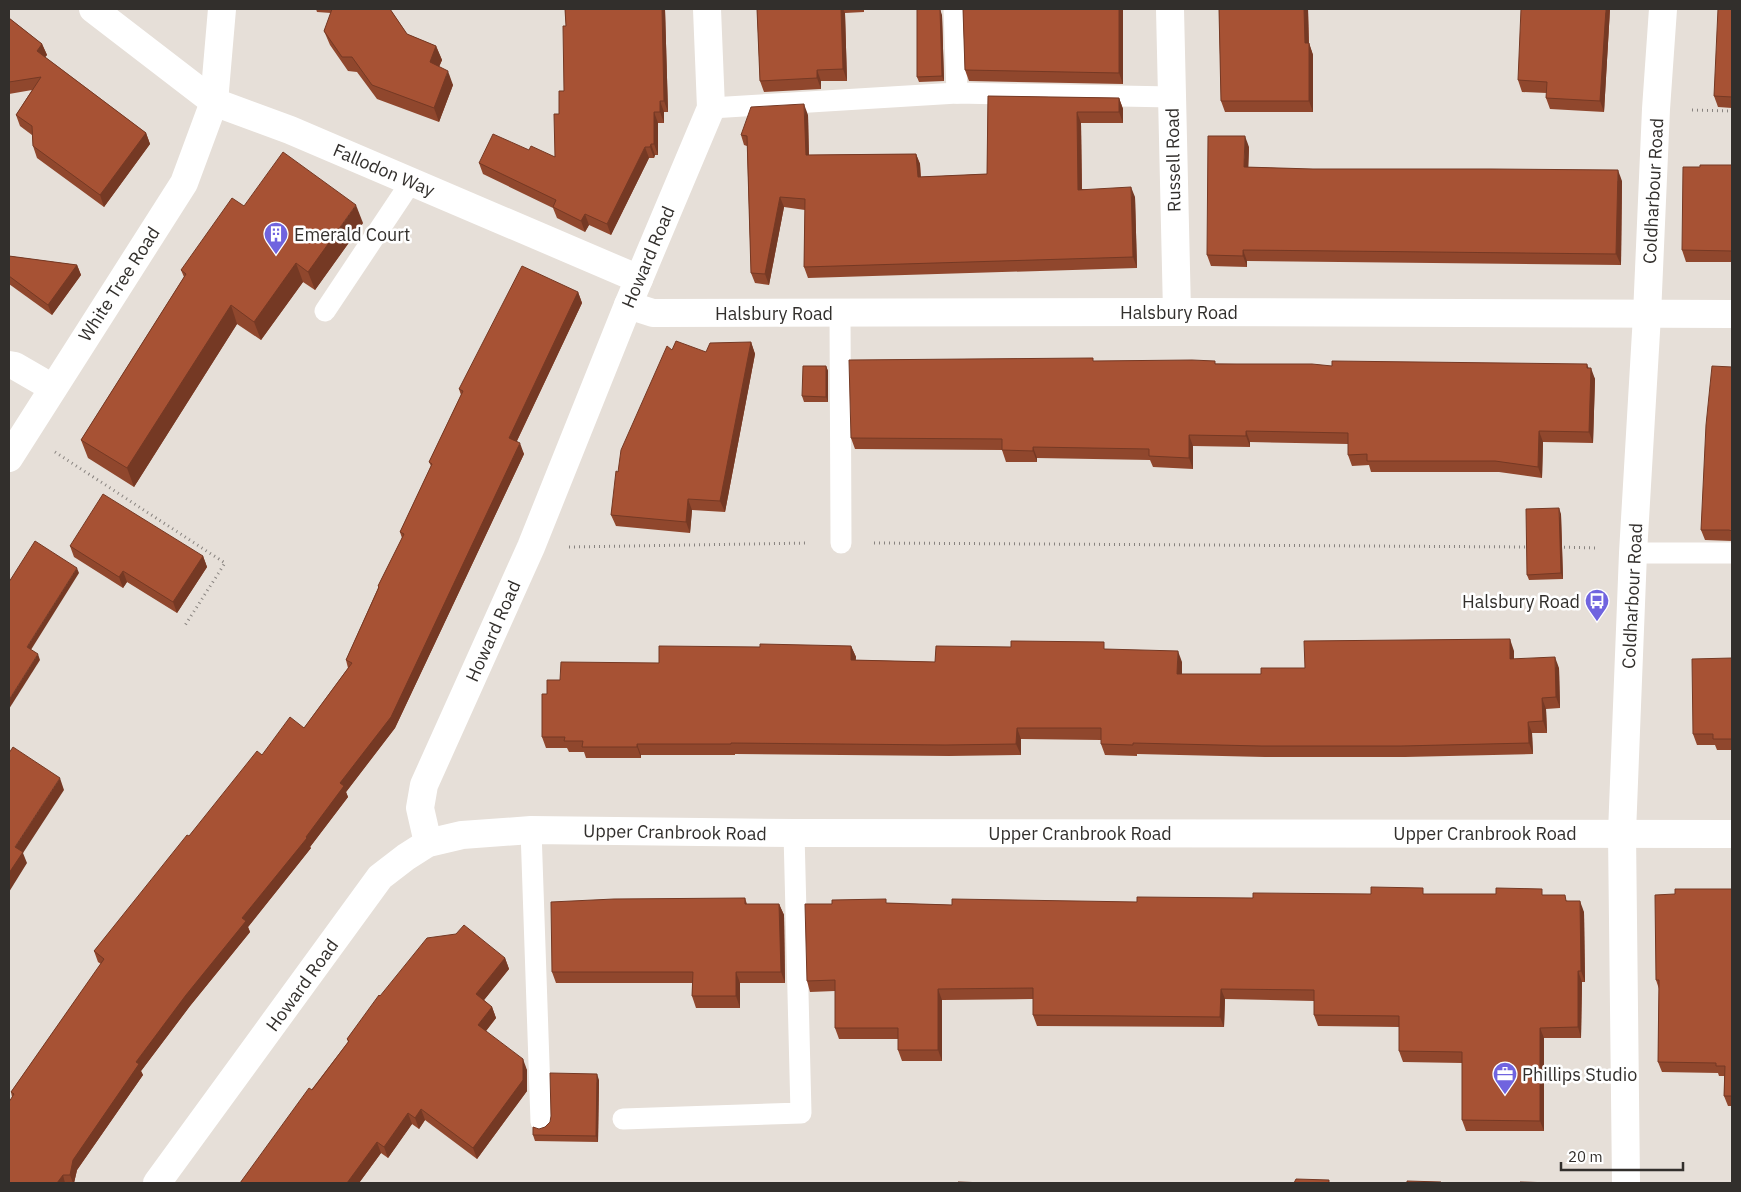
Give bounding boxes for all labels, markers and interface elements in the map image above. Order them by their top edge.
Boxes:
street label: Russell Road [1161,108,1185,212]
street label: Coldharbour Road [1638,117,1668,265]
street label: Fallodon Way [330,138,438,202]
street label: Howard Road [616,203,680,311]
building icon: Emerald Court [263,221,289,255]
street label: White Tree Road [73,222,165,346]
place label: Emerald Court [294,223,410,246]
street label: Halsbury Road [1120,301,1238,324]
street label: Halsbury Road [715,302,833,325]
street label: Coldharbour Road [1617,522,1647,670]
street label: Howard Road [460,577,526,685]
bus stop icon: Halsbury Road [1584,588,1610,622]
place label: Halsbury Road [1462,590,1580,613]
street label: Upper Cranbrook Road [583,819,767,845]
street label: Upper Cranbrook Road [988,822,1172,845]
street label: Upper Cranbrook Road [1393,822,1577,845]
street label: Howard Road [261,934,343,1036]
office icon: Phillips Studio [1492,1061,1518,1095]
place label: Phillips Studio [1522,1063,1637,1086]
scale bar [1561,1140,1684,1172]
text: 20 m [1568,1147,1603,1166]

